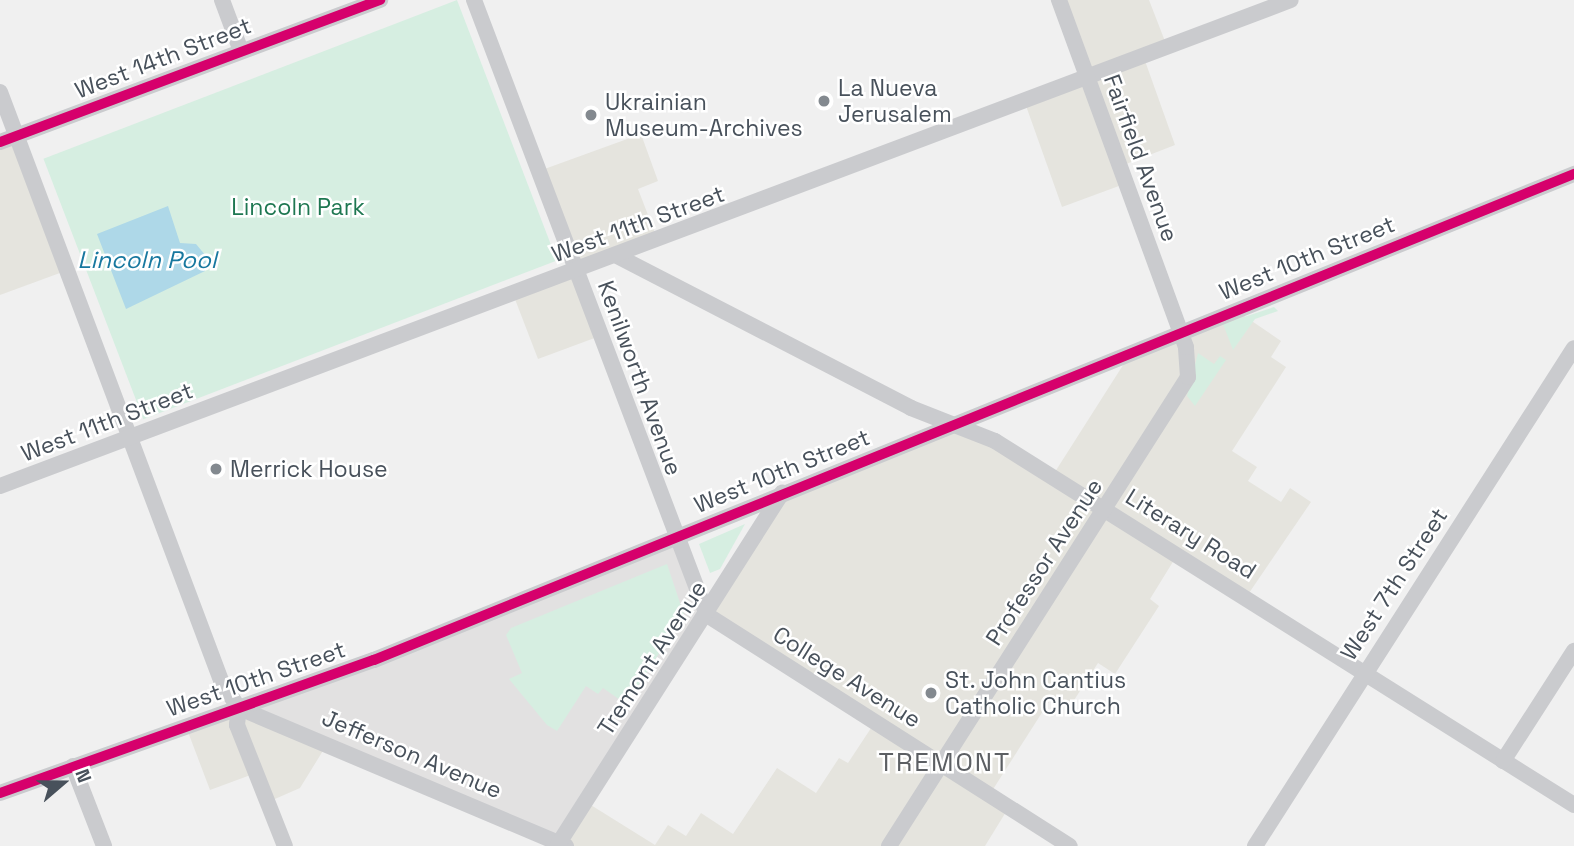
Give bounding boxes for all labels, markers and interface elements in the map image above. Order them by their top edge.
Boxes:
street label: West 14th Street [71,12,255,104]
street label: Fairfield Avenue [1098,70,1184,246]
place label: La Nueva Jerusalem [838,74,952,128]
place label: Ukrainian Museum-Archives [605,88,803,142]
marker: La Nueva Jerusalem [816,93,832,109]
marker: Ukrainian Museum-Archives [583,107,599,123]
street label: West 11th Street [548,180,728,268]
park label: Lincoln Park [231,193,365,221]
street label: West 10th Street [1215,210,1399,306]
water label: Lincoln Pool [77,246,217,274]
street label: Kenilworth Avenue [592,277,688,479]
street label: West 11th Street [17,377,197,467]
street label: West 10th Street [690,423,874,519]
place label: Merrick House [230,455,388,483]
marker: Merrick House [208,461,224,477]
street label: Professor Avenue [980,473,1108,651]
street label: Literary Road [1121,483,1261,585]
street label: West 7th Street [1335,503,1453,665]
street label: Tremont Avenue [592,575,712,741]
street label: College Avenue [768,620,926,734]
street label: West 10th Street [163,636,349,722]
place label: St. John Cantius Catholic Church [945,666,1127,720]
marker: St. John Cantius Catholic Church [923,685,939,701]
street label: Jefferson Avenue [318,704,506,804]
district label: TREMONT [879,747,1011,779]
north arrow [28,748,98,818]
text: N [69,765,97,786]

